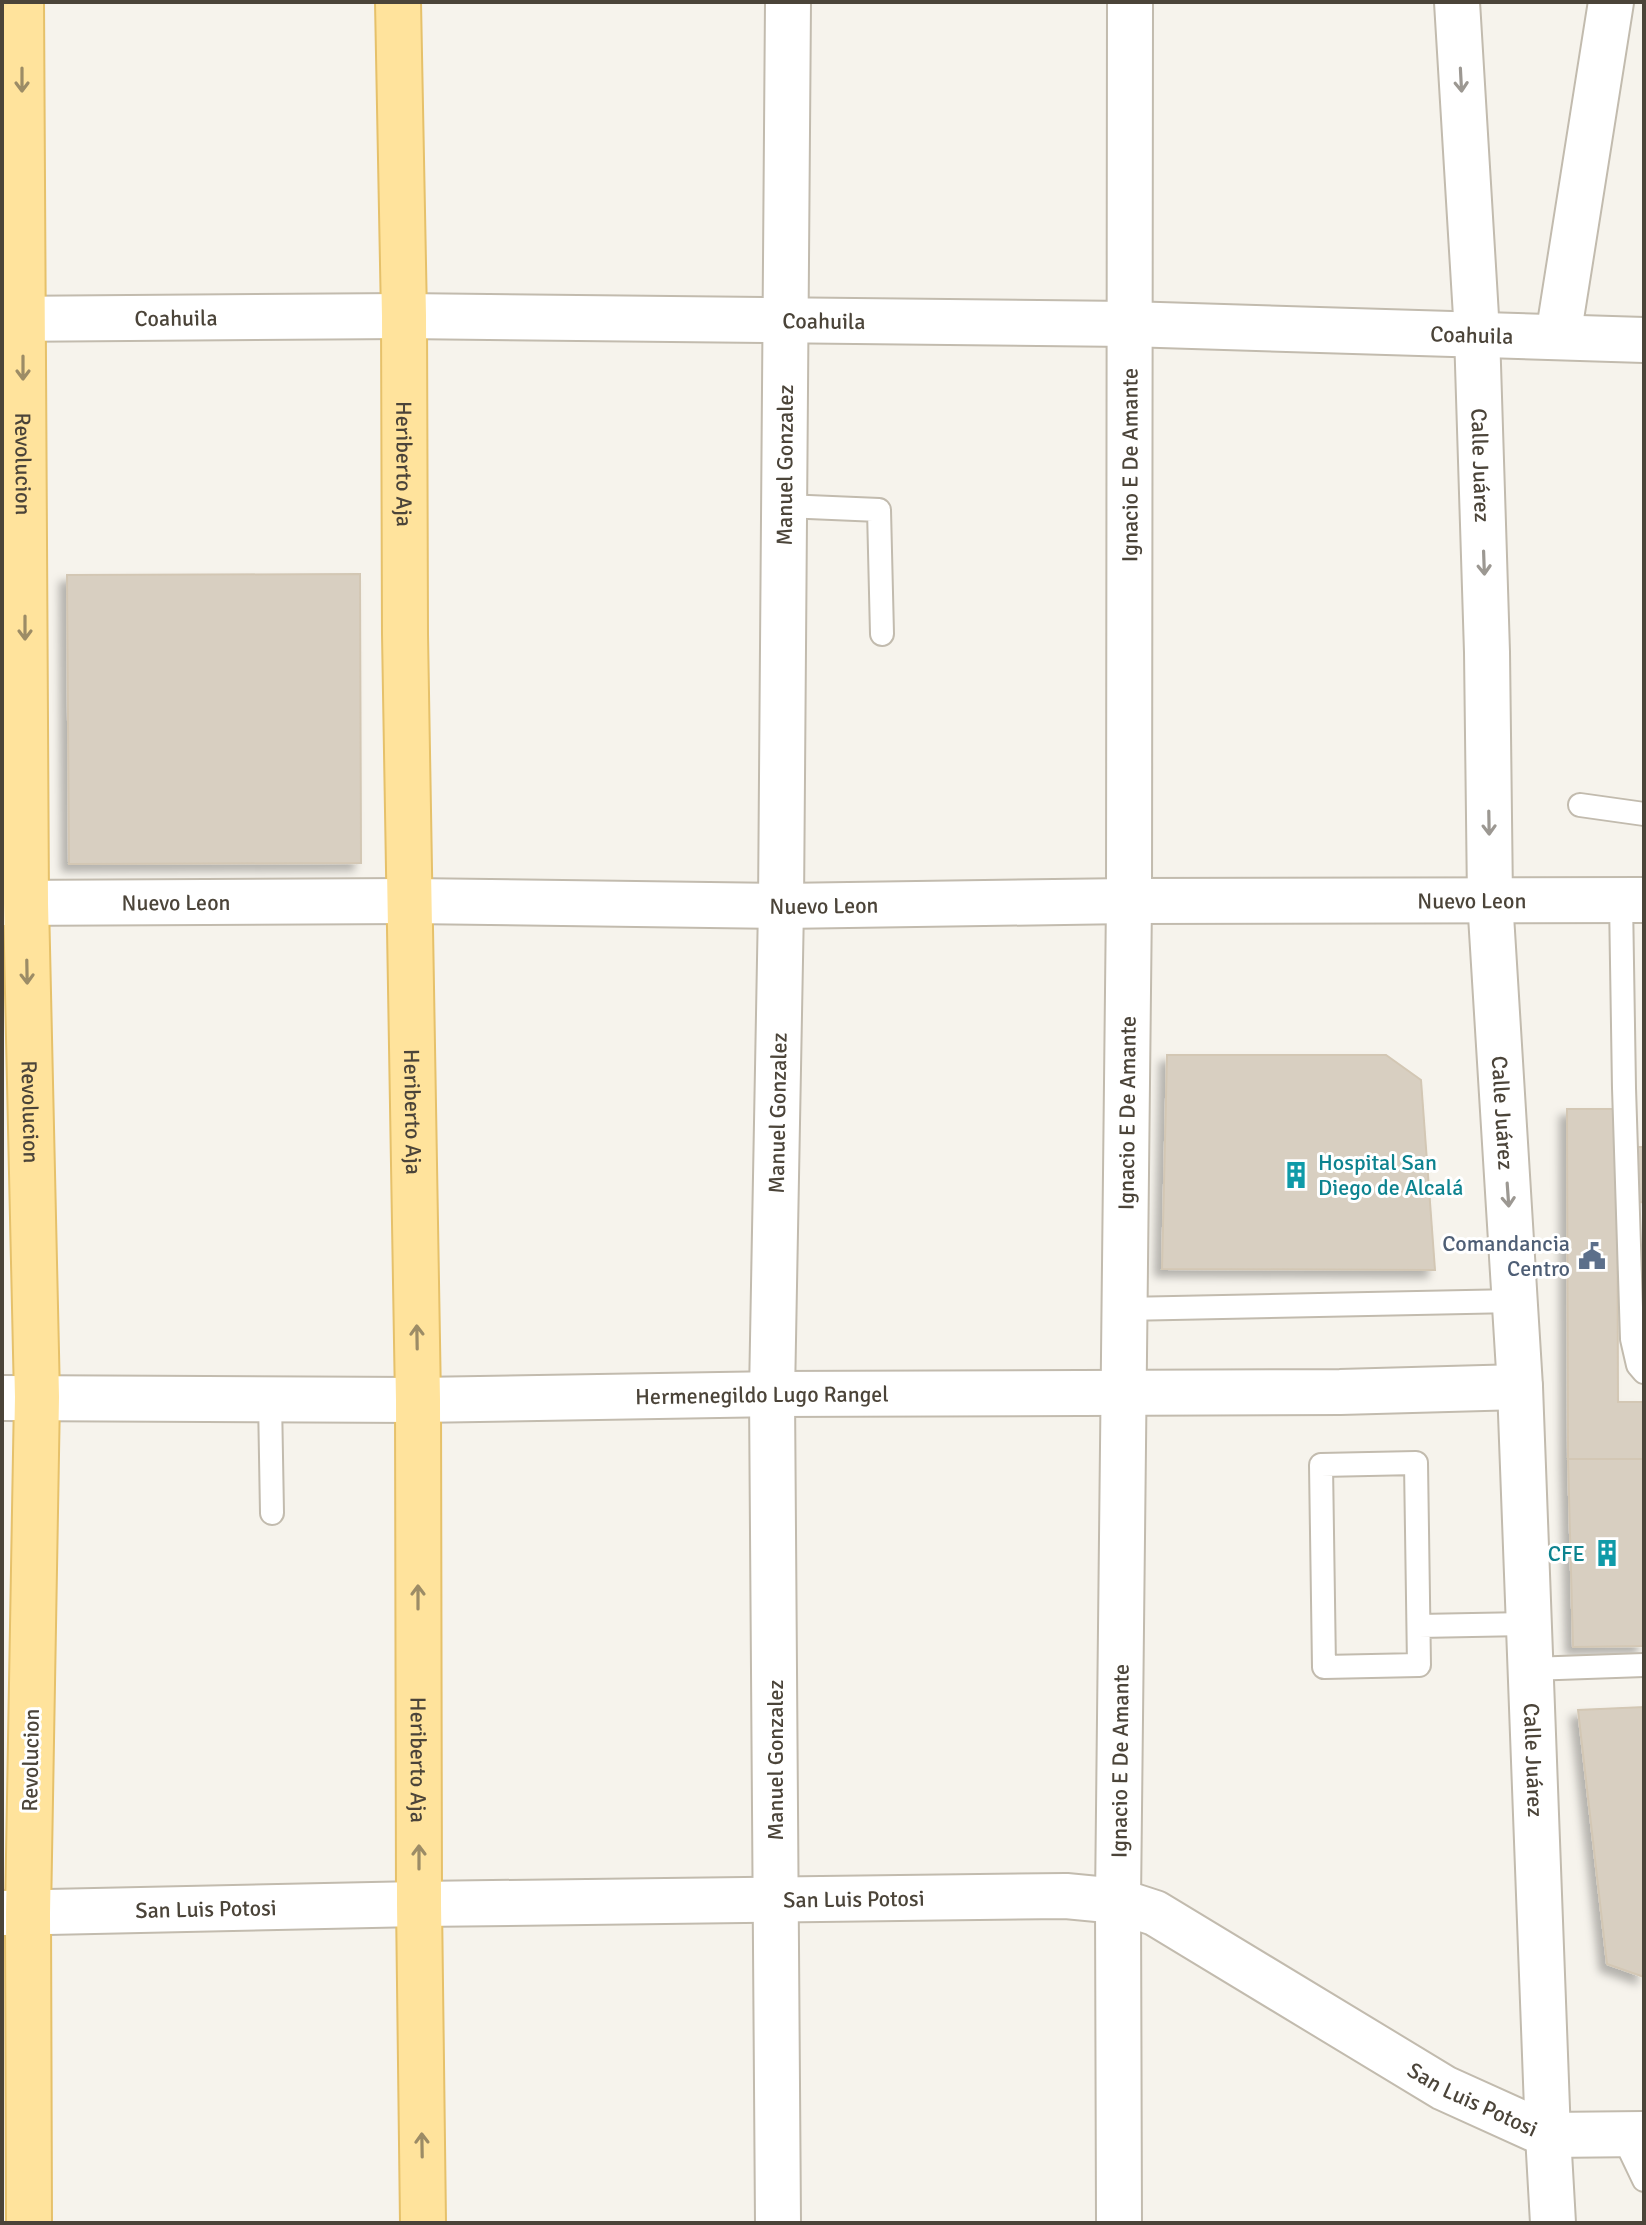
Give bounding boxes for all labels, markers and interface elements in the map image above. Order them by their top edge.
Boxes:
one-way arrow [14,66,30,93]
one-way arrow [1454,66,1469,93]
street label: Coahuila [134,304,218,332]
street label: Coahuila [782,307,866,335]
street label: Coahuila [1430,320,1514,350]
one-way arrow [15,354,31,381]
street label: Ignacio E De Amante [1116,368,1144,562]
street label: Manuel Gonzalez [771,384,799,546]
street label: Heriberto Aja [390,401,418,527]
street label: Calle Juárez [1465,408,1496,523]
street label: Revolucion [9,412,37,516]
one-way arrow [1476,549,1492,576]
one-way arrow [17,614,33,641]
one-way arrow [1481,809,1497,836]
street label: Nuevo Leon [1417,887,1527,914]
street label: Nuevo Leon [121,889,231,916]
street label: Nuevo Leon [769,892,879,920]
one-way arrow [20,958,35,985]
street label: Ignacio E De Amante [1113,1016,1142,1210]
street label: Manuel Gonzalez [763,1032,793,1194]
street label: Heriberto Aja [398,1049,427,1175]
street label: Calle Juárez [1486,1055,1520,1171]
street label: Revolucion [16,1060,45,1164]
place label: Hospital San Diego de Alcalá [1318,1149,1463,1201]
building icon: Hospital San Diego de Alcalá [1281,1160,1311,1190]
one-way arrow [1501,1181,1516,1208]
place label: Comandancia Centro [1442,1230,1570,1282]
public building icon: Comandancia Centro [1577,1241,1607,1271]
one-way arrow [409,1324,425,1351]
street label: Hermenegildo Lugo Rangel [635,1381,889,1410]
building icon: CFE [1592,1538,1622,1568]
place label: CFE [1548,1540,1585,1567]
one-way arrow [410,1584,426,1611]
street label: Ignacio E De Amante [1105,1664,1135,1858]
street label: Manuel Gonzalez [762,1679,789,1840]
street label: Heriberto Aja [405,1697,432,1823]
street label: Calle Juárez [1518,1702,1549,1818]
street label: Revolucion [16,1708,45,1812]
one-way arrow [411,1844,427,1871]
street label: San Luis Potosi [783,1885,925,1913]
street label: San Luis Potosi [135,1894,277,1924]
street label: San Luis Potosi [1403,2056,1542,2143]
one-way arrow [414,2132,430,2159]

